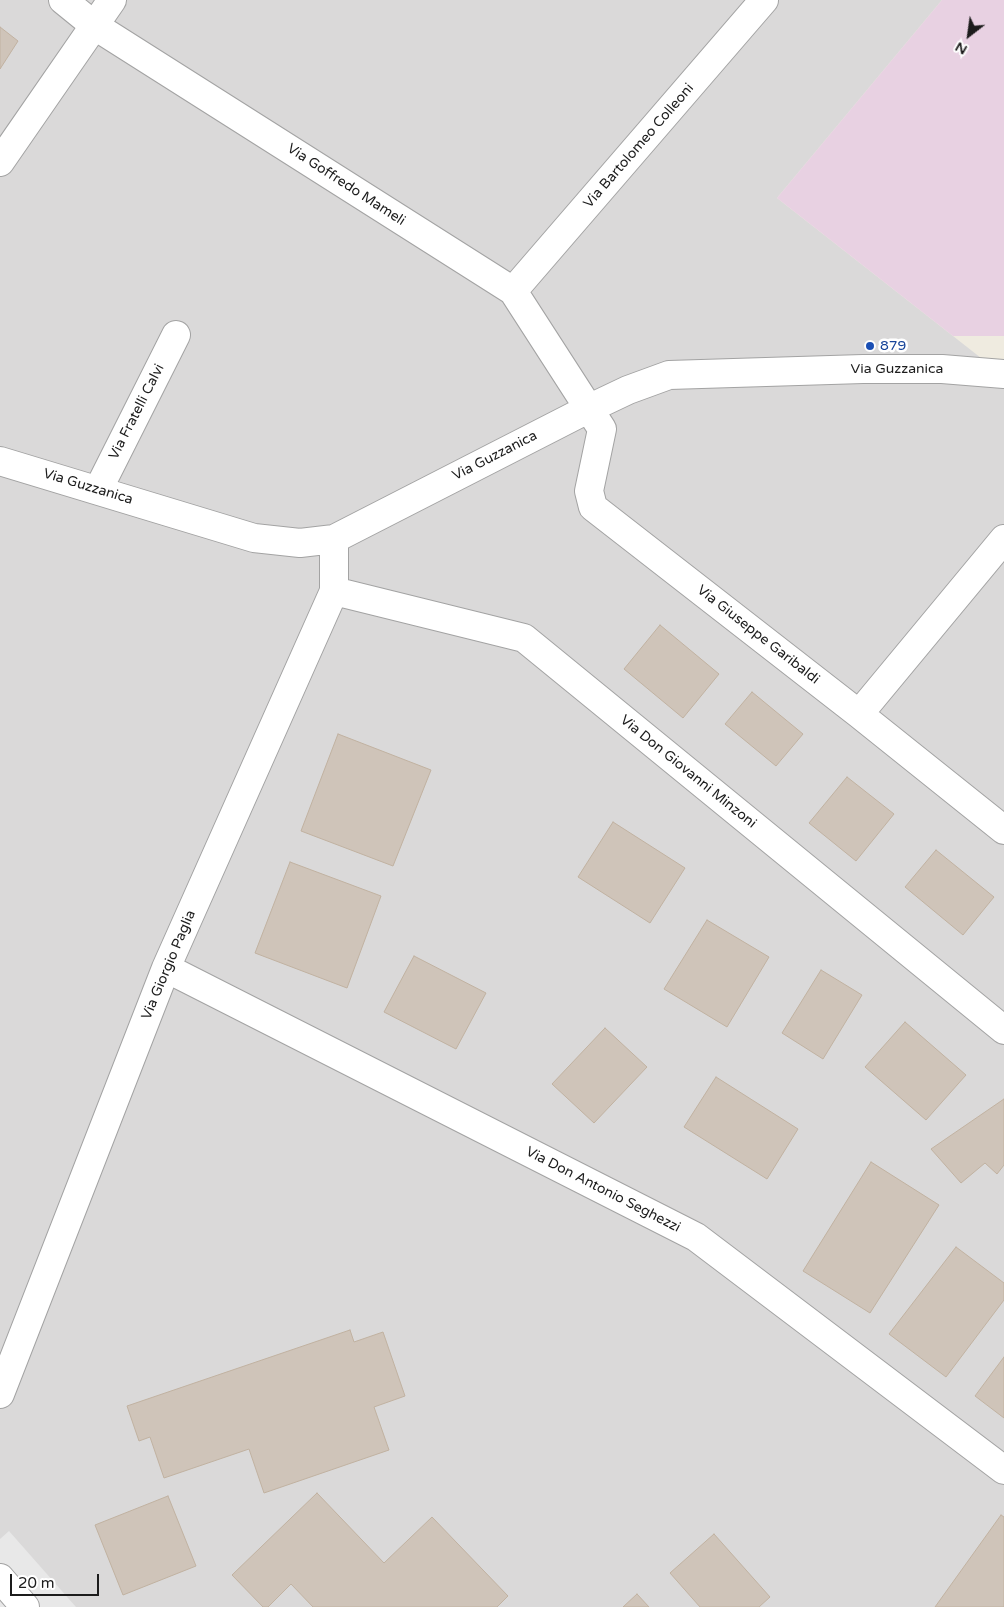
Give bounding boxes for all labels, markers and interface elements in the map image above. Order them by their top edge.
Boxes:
north arrow [944,10,994,60]
text: N [952,38,970,59]
street label: Via Bartolomeo Colleoni [580,80,698,212]
street label: Via Goffredo Mameli [284,140,408,230]
place label: 879 [880,338,906,354]
marker: 879 [864,340,876,352]
street label: Via Fratelli Calvi [106,361,168,463]
street label: Via Guzzanica [851,361,943,377]
street label: Via Guzzanica [450,427,540,485]
street label: Via Guzzanica [41,465,135,509]
street label: Via Giuseppe Garibaldi [693,582,823,688]
street label: Via Don Giovanni Minzoni [617,712,759,832]
street label: Via Giorgio Paglia [138,908,200,1022]
street label: Via Don Antonio Seghezzi [523,1144,683,1236]
scale bar [12,1564,101,1596]
text: 20 m [18,1574,55,1592]

